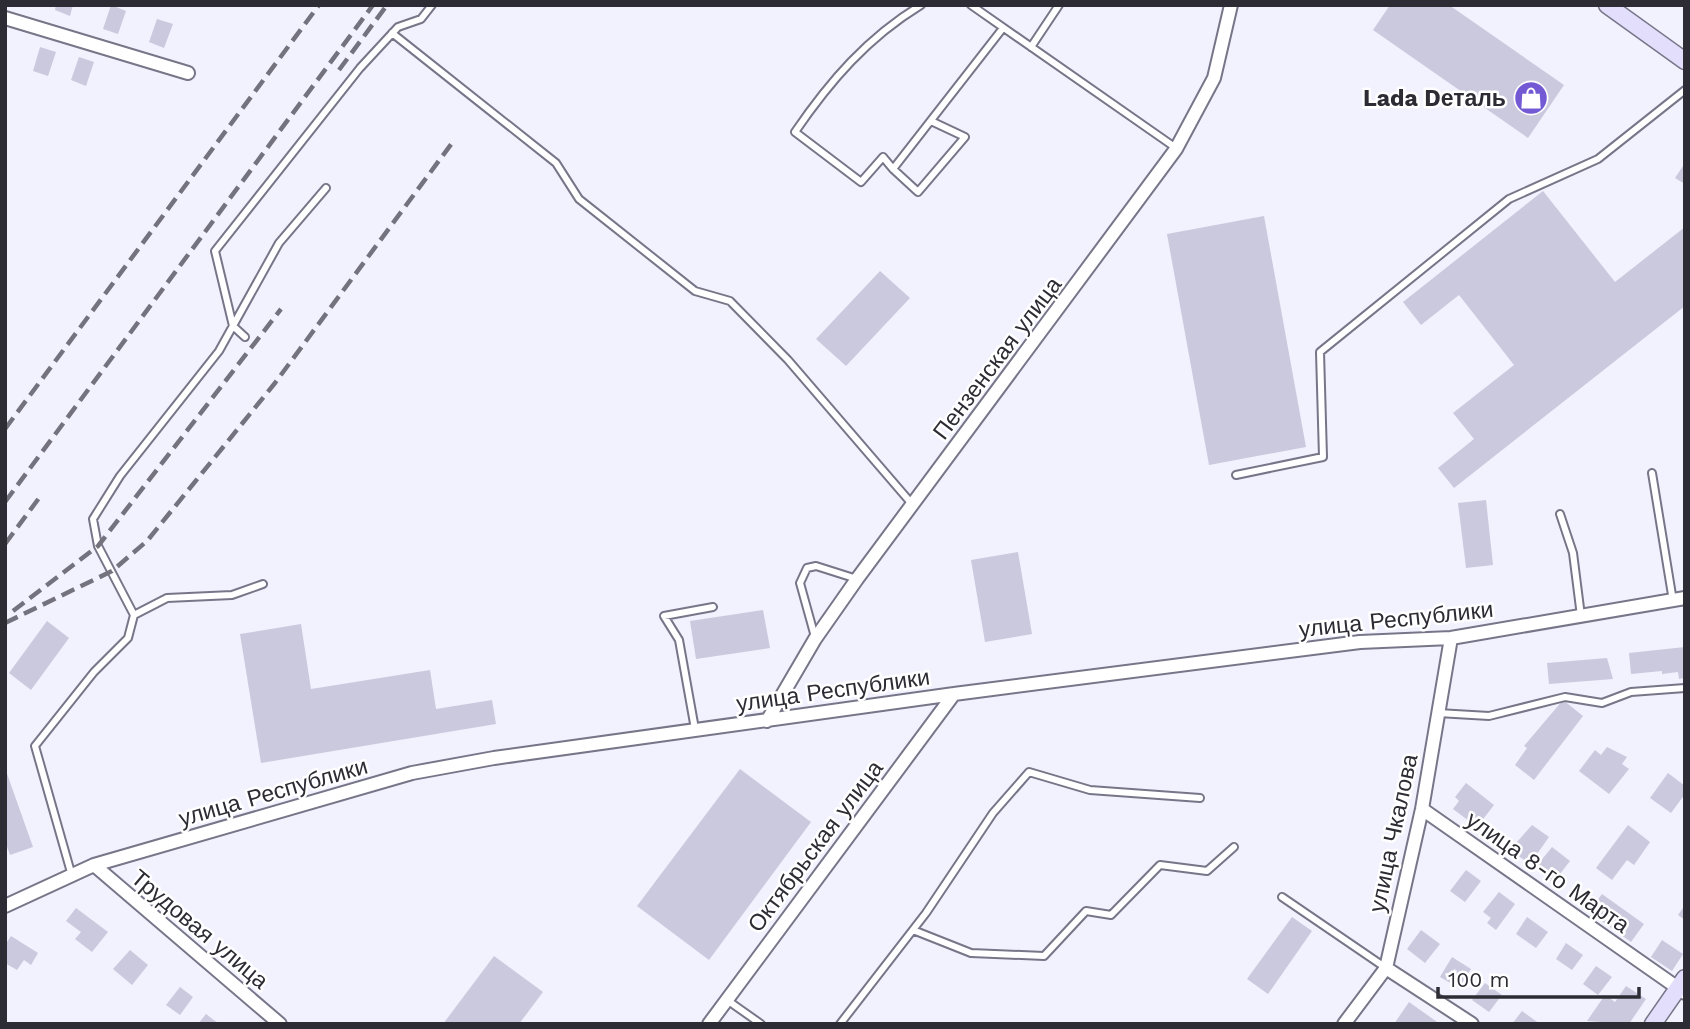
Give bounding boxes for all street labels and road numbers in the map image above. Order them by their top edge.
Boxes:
street label: Пензенская улица [928,272,1067,445]
street label: улица Республики [1298,596,1495,643]
street label: улица Республики [735,664,932,717]
street label: улица Чкалова [1364,751,1423,915]
street label: улица Республики [176,753,371,832]
street label: Октябрьская улица [742,755,889,937]
street label: улица 8-го Марта [1461,806,1635,939]
street label: Трудовая улица [126,864,274,995]

